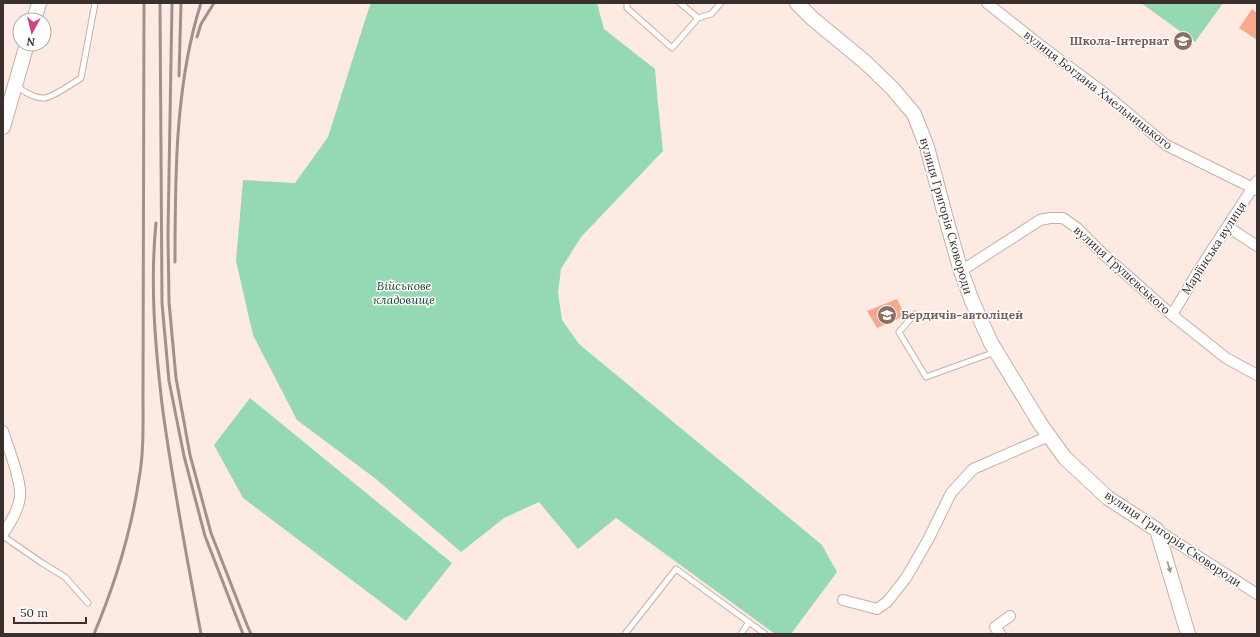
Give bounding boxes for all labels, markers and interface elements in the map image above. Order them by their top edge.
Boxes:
north arrow [12,12,52,52]
street label: вулиця Богдана Хмельницького [1021,27,1176,152]
school or university icon: Школа-Інтернат [1172,30,1194,52]
place label: Школа-Інтернат [1070,33,1170,48]
text: N [25,34,36,49]
street label: вулиця Григорія Сковороди [917,136,976,296]
street label: Маріїнська вулиця [1178,198,1249,297]
street label: вулиця Грушевського [1071,222,1174,317]
park label: Військове кладовище [373,278,435,307]
school or university icon: Бердичів-автоліцей [876,304,898,326]
place label: Бердичів-автоліцей [901,307,1023,322]
street label: вулиця Григорія Сковороди [1102,487,1245,590]
one-way arrow [1166,561,1172,573]
scale bar [14,599,86,625]
text: 50 m [20,605,48,620]

